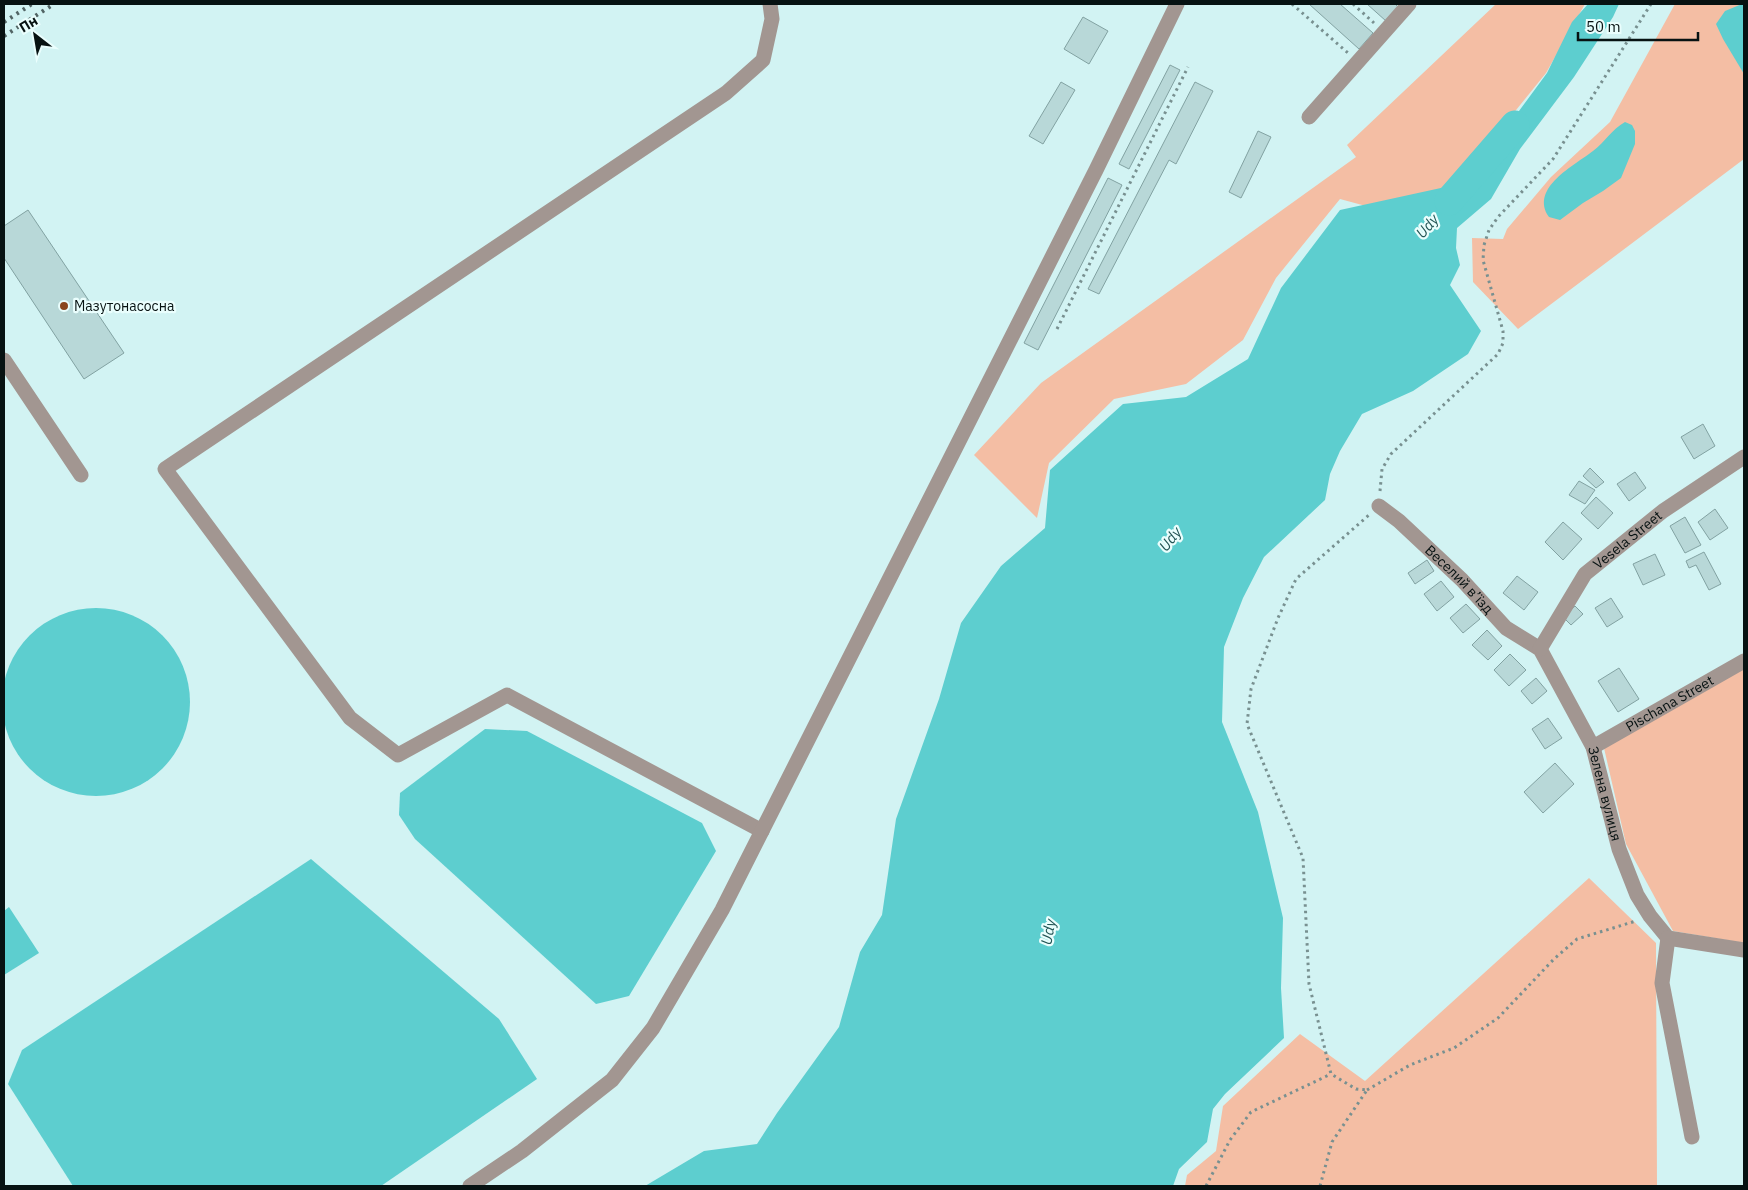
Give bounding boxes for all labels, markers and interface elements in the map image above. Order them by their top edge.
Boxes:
north arrow [10,10,60,60]
scale bar [1578,10,1698,42]
text: Пн [16,11,41,36]
text: 50 m [1586,17,1621,36]
water label: Udy [1411,209,1443,242]
place label: Мазутонасосна [74,297,175,315]
marker: Мазутонасосна [58,300,70,312]
street label: Vesela Street [1589,506,1666,573]
water label: Udy [1155,522,1186,555]
street label: Веселий в’їзд [1421,541,1497,618]
street label: Pischana Street [1622,671,1717,736]
street label: Зелена вулиця [1584,744,1626,843]
water label: Udy [1036,917,1060,946]

